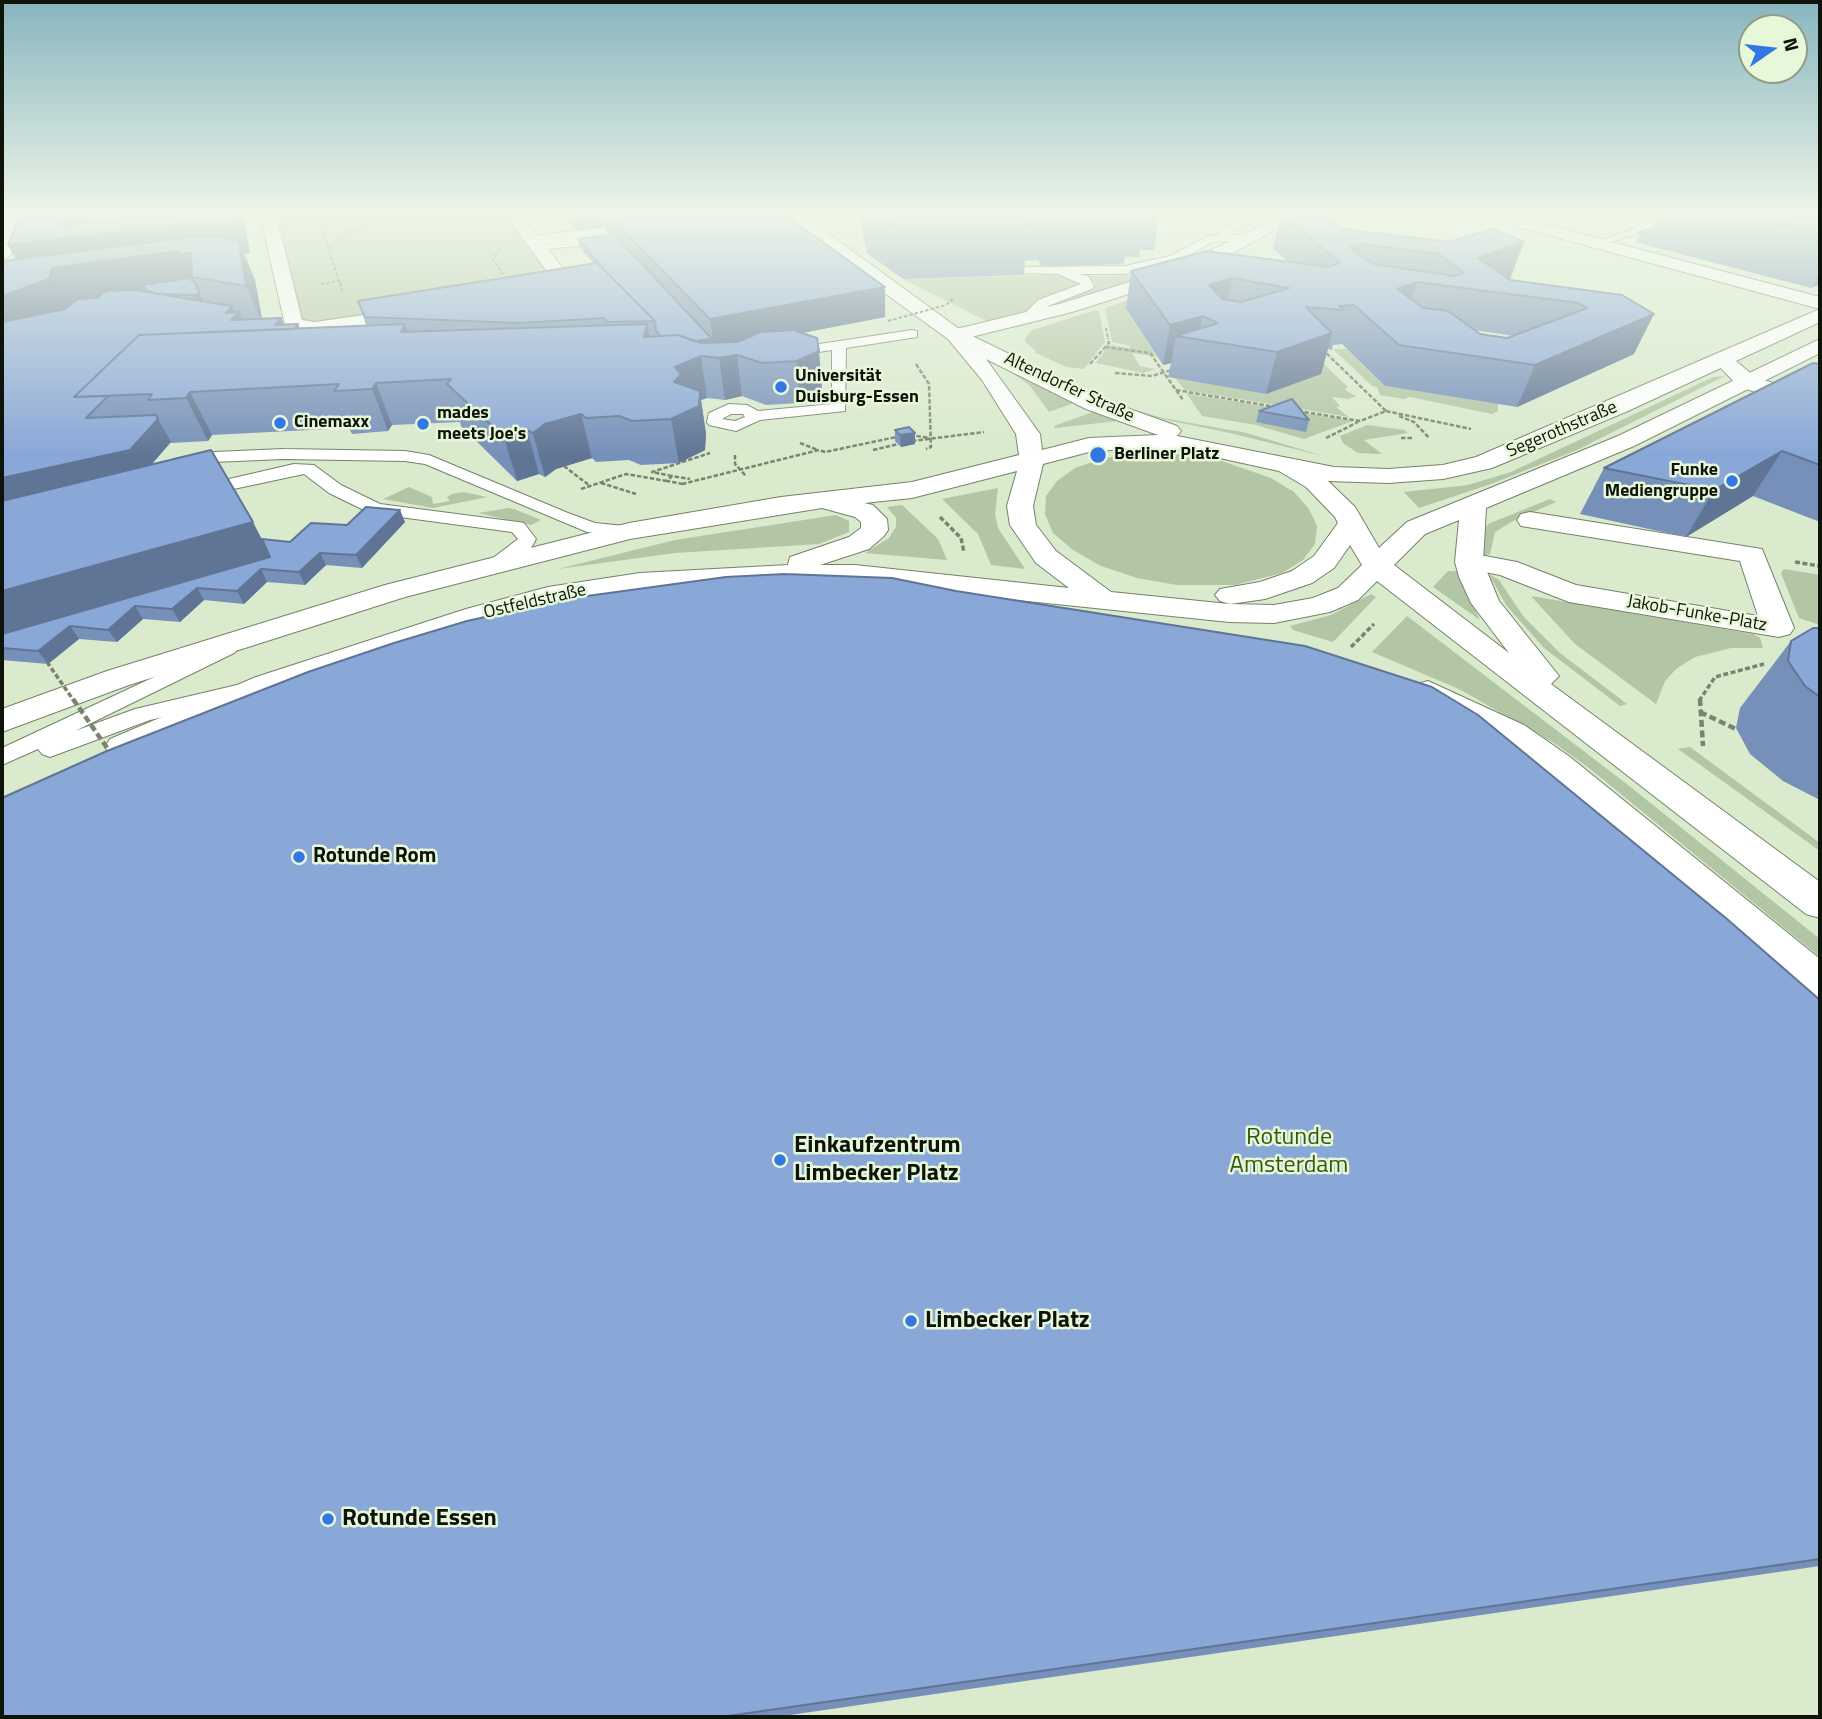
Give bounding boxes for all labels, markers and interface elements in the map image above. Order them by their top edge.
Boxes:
north arrow [1738,14,1808,84]
text: N [1776,34,1808,54]
street label: Altendorfer Straße [1001,348,1137,428]
place label: Universität Duisburg-Essen [795,366,919,408]
marker: Universität Duisburg-Essen [773,379,789,395]
street label: Segerothstraße [1503,397,1621,463]
place label: mades meets Joe's [437,403,526,446]
place label: Cinemaxx [294,412,369,434]
marker: Cinemaxx [272,415,288,431]
marker: mades meets Joe's [415,416,431,432]
place label: Berliner Platz [1114,444,1220,466]
marker: Berliner Platz [1088,445,1108,465]
place label: Funke Mediengruppe [1605,460,1718,503]
marker: Funke Mediengruppe [1724,473,1740,489]
street label: Ostfeldstraße [482,580,588,624]
street label: Jakob-Funke-Platz [1625,591,1769,637]
place label: Rotunde Rom [313,844,436,870]
marker: Rotunde Rom [291,849,307,865]
park label: Rotunde Amsterdam [1230,1124,1348,1180]
place label: Einkaufzentrum Limbecker Platz [794,1132,961,1188]
marker: Einkaufzentrum Limbecker Platz [772,1152,788,1168]
place label: Limbecker Platz [925,1307,1090,1335]
marker: Limbecker Platz [903,1313,919,1329]
place label: Rotunde Essen [342,1505,497,1533]
marker: Rotunde Essen [320,1511,336,1527]

